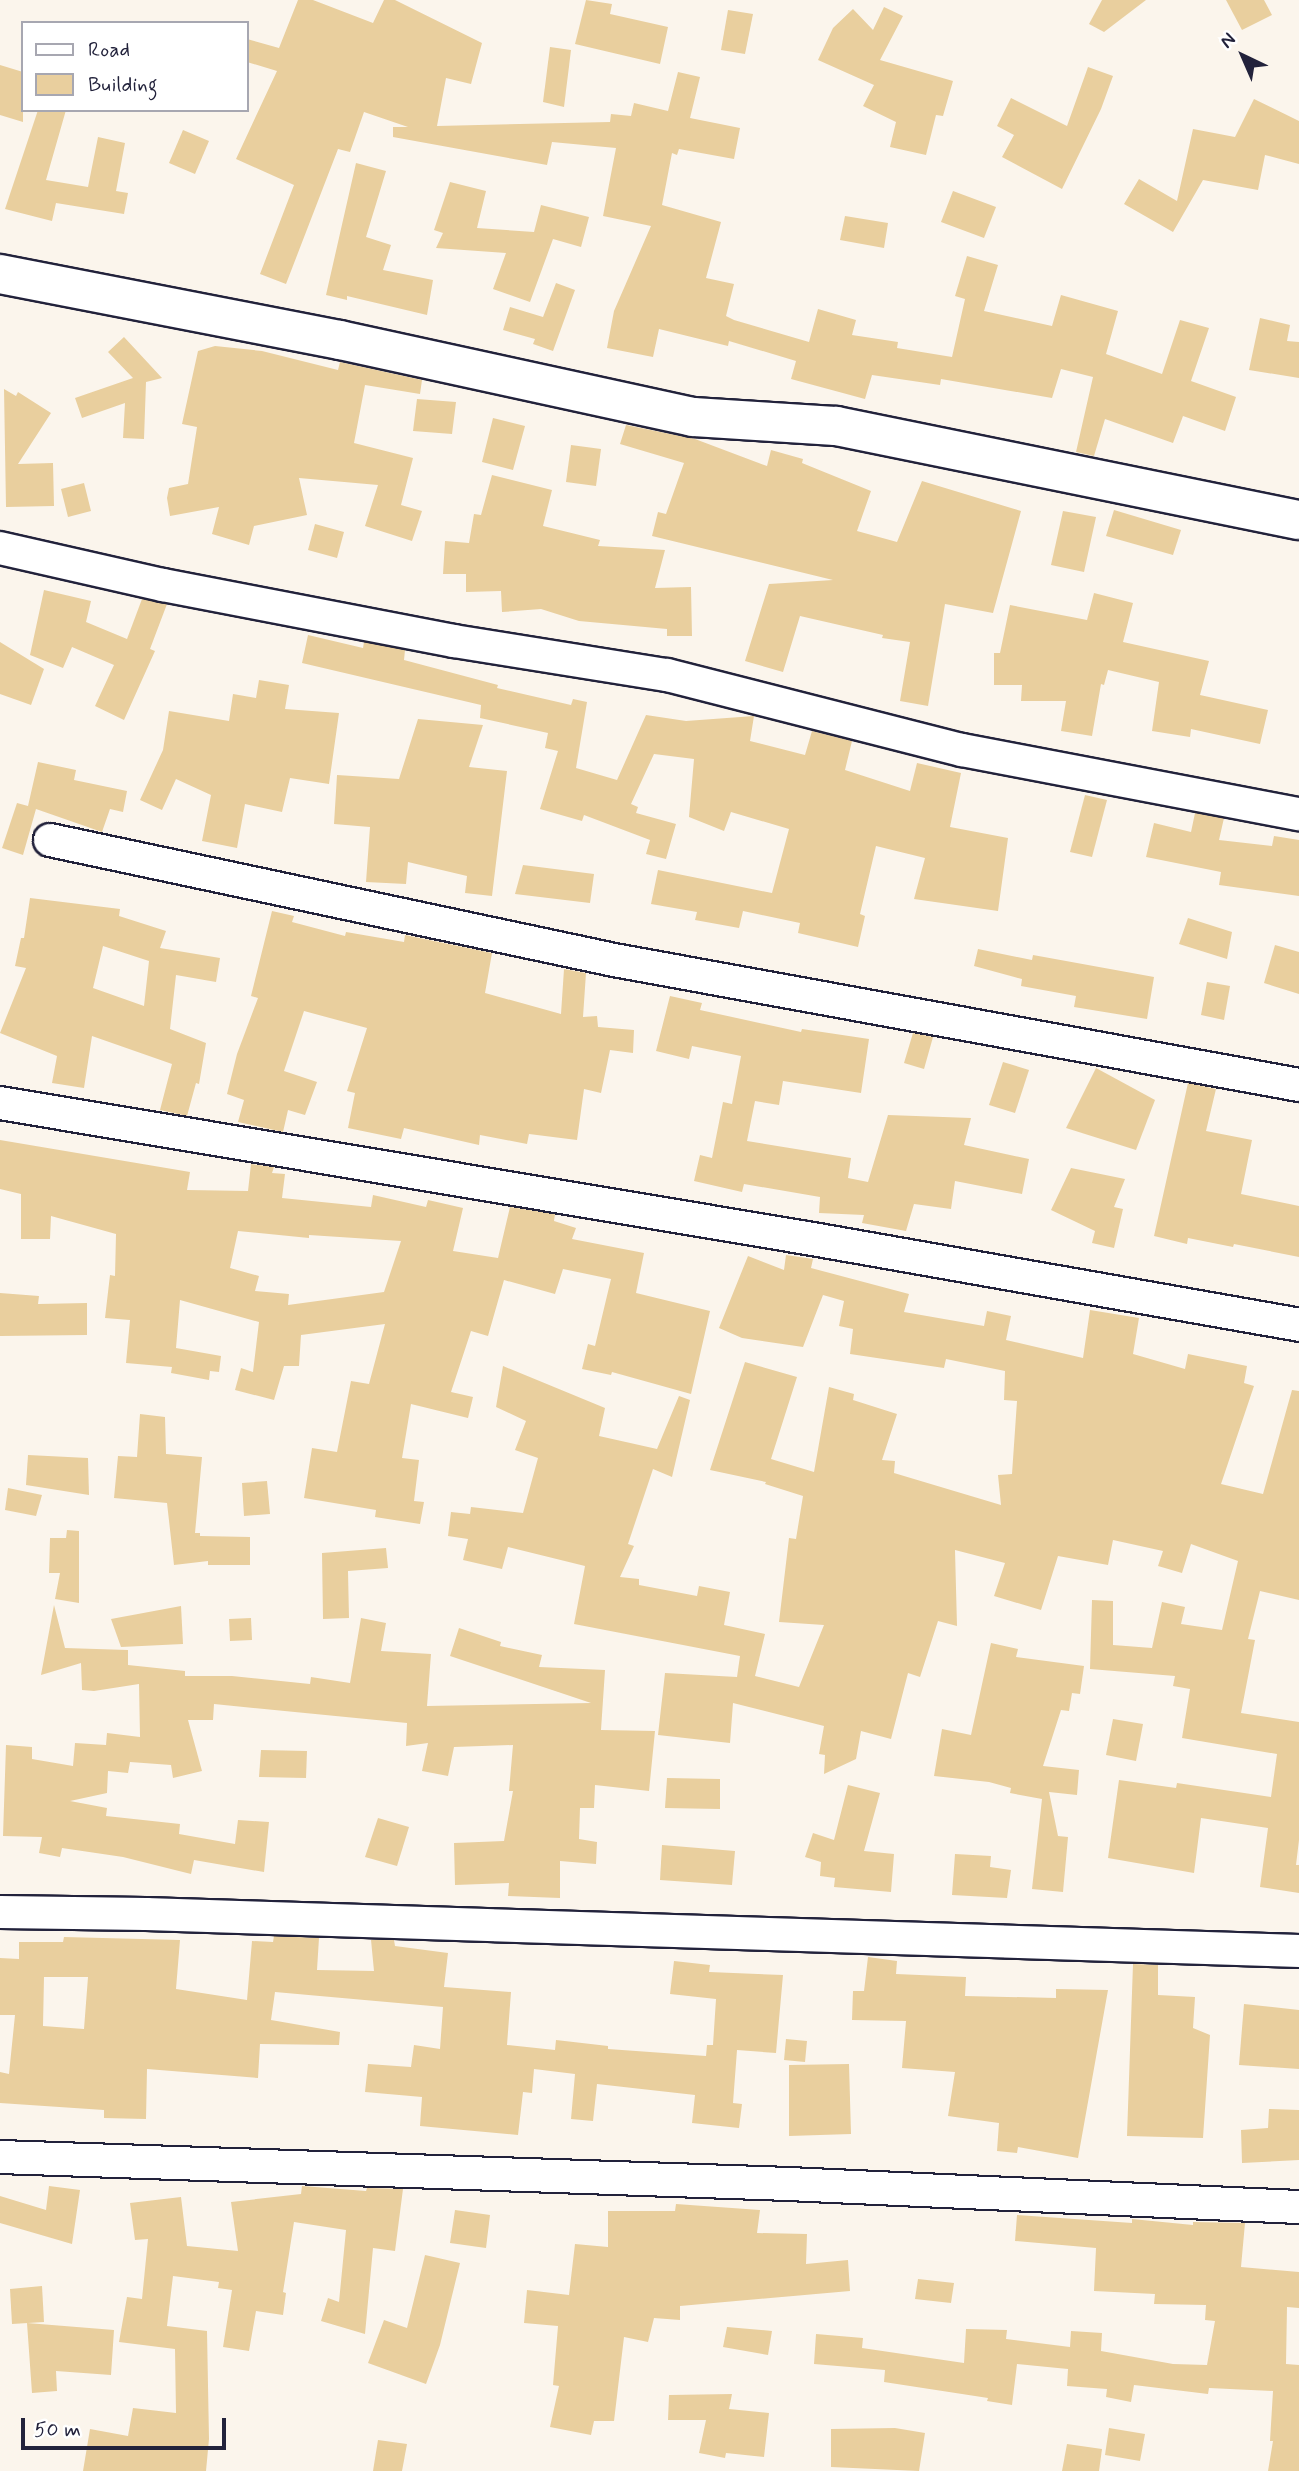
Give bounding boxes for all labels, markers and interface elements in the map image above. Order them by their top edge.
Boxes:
legend [21,21,248,112]
north arrow [1208,21,1278,91]
text: N [1215,27,1241,54]
text: Road [88,36,130,64]
text: Building [88,71,158,99]
scale bar [24,2404,229,2448]
text: 50 m [34,2416,81,2444]

